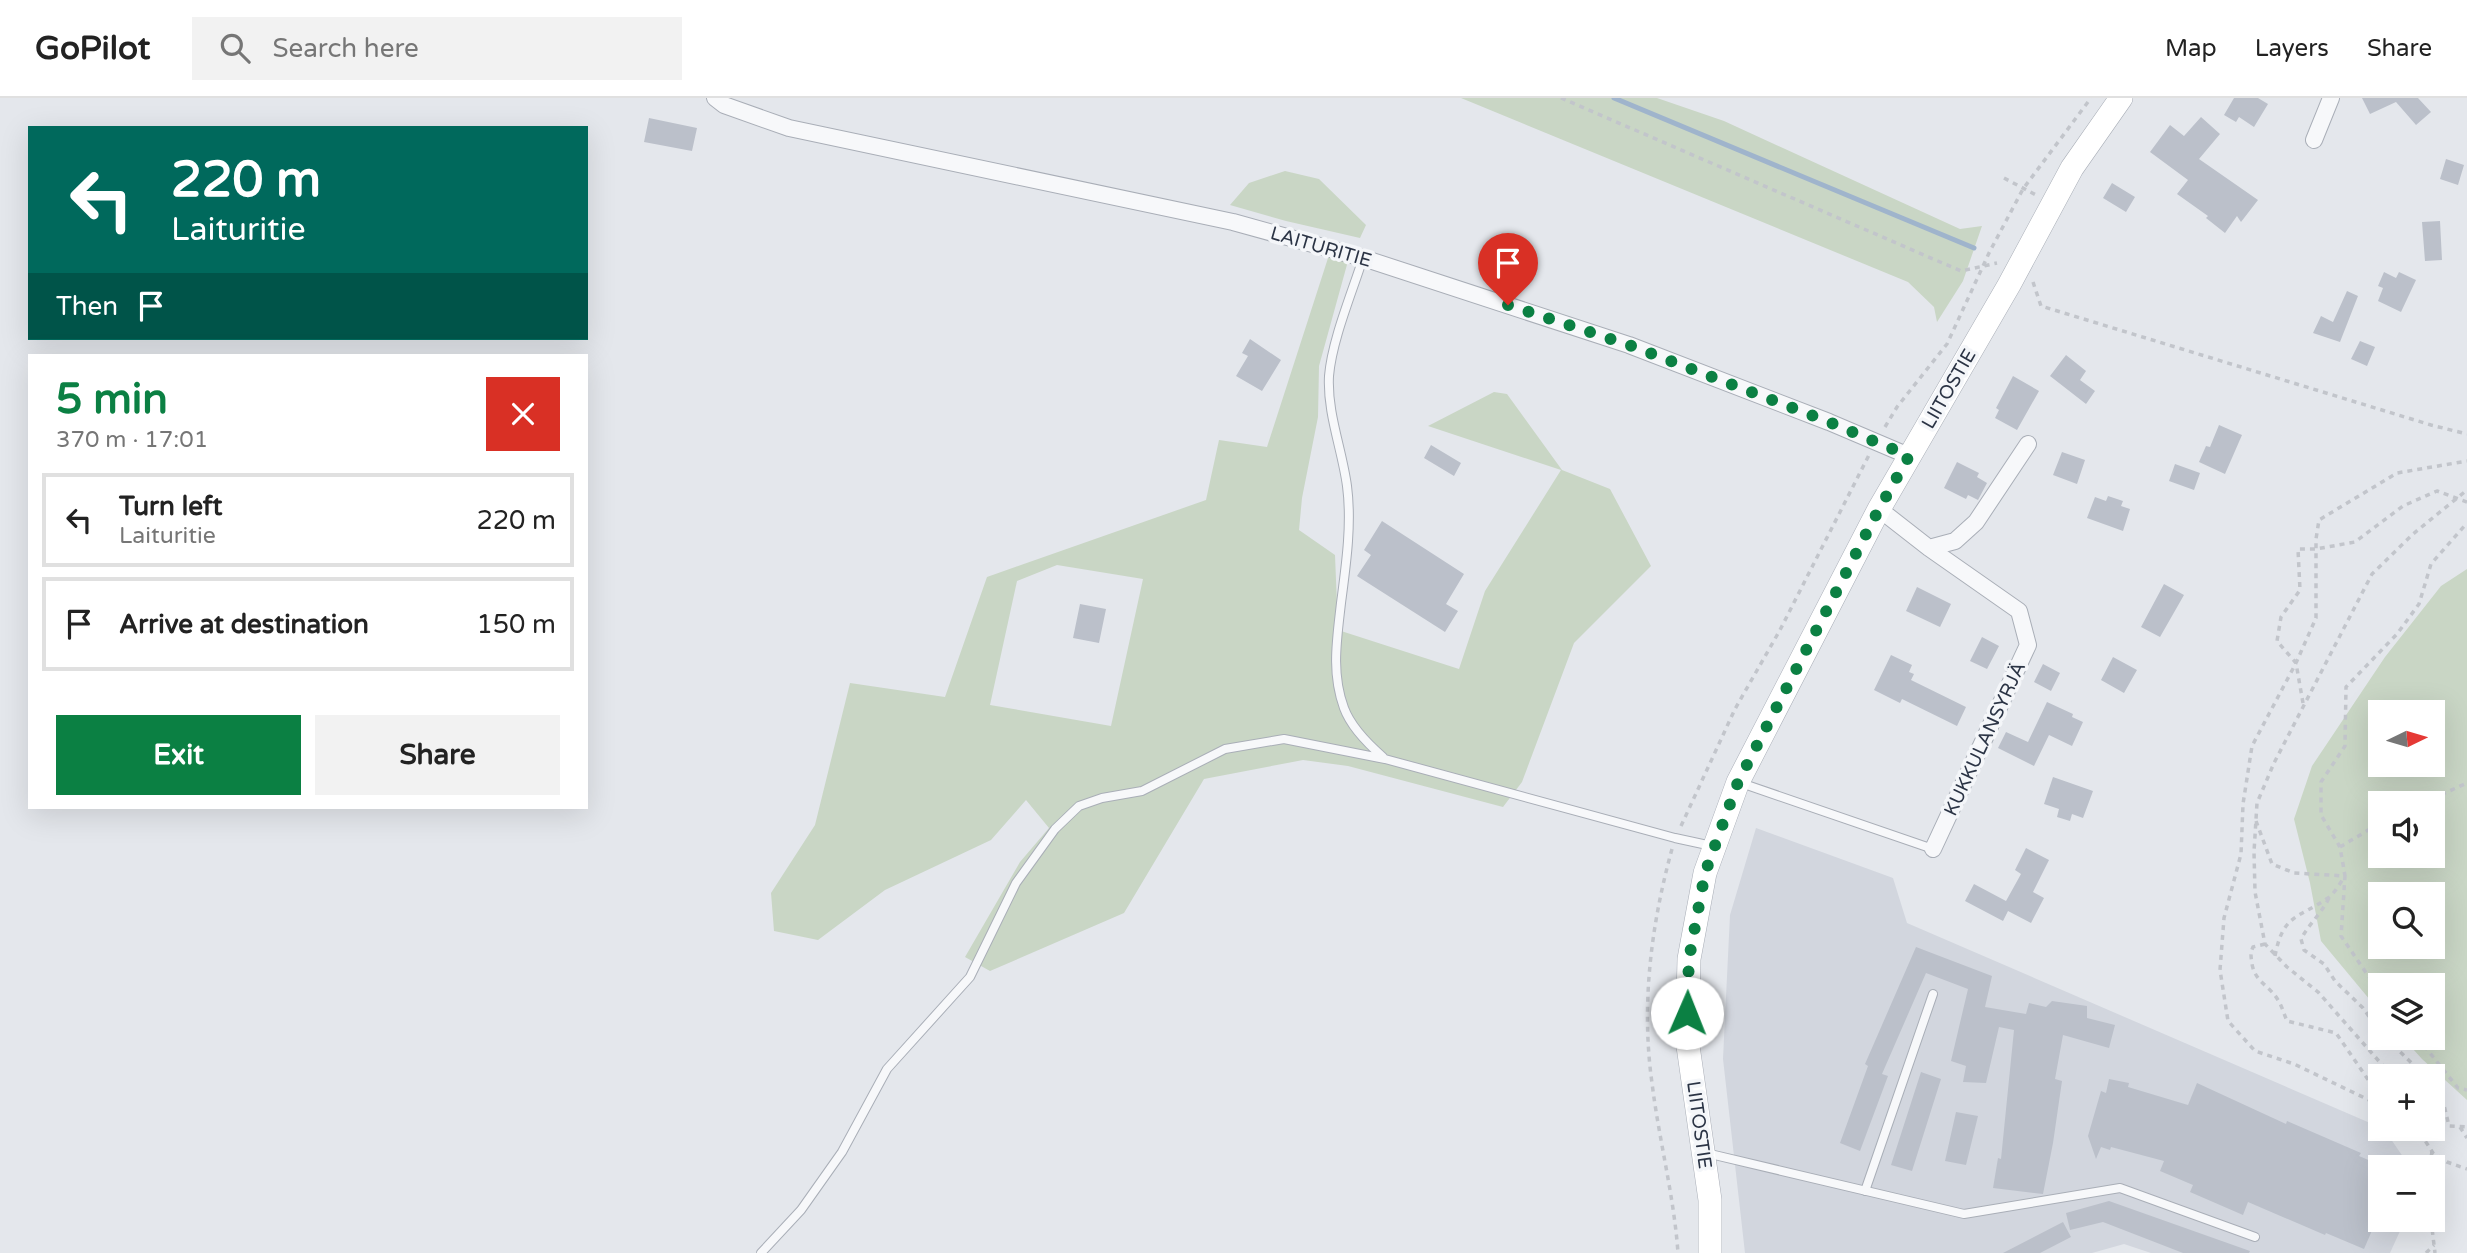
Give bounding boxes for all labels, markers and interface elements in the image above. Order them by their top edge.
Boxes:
search box [192,17,682,80]
text: GoPilot [35,29,150,68]
icon: search [216,29,254,67]
text: Search here [272,33,419,64]
text: Map [2165,34,2217,63]
text: Layers [2255,34,2329,63]
text: Share [2367,34,2432,63]
text: 220 m [171,151,321,210]
icon: left [56,154,147,245]
text: Laituritie [171,211,306,249]
street label: LAITURITIE [1268,222,1374,272]
pin [1478,233,1538,305]
icon: arrive [1489,244,1527,282]
icon: arrive [132,287,170,325]
text: Then [56,291,118,322]
street label: LIITOSTIE [1917,345,1981,433]
text: 5 min [56,374,168,425]
button: close [486,377,560,451]
text: 370 m · 17:01 [56,426,208,454]
text: Turn left [119,491,222,522]
icon: left [60,501,98,539]
text: 220 m [476,505,556,536]
text: Laituritie [119,522,216,550]
icon: arrive [60,605,98,643]
text: Arrive at destination [119,609,369,640]
text: 150 m [476,609,556,640]
street label: KUKKULANSYRJÄ [1940,659,2030,819]
north arrow [2368,700,2445,777]
map controls [2368,700,2445,1232]
button: Exit [56,715,301,795]
button: Share [315,715,560,795]
button: sound [2368,791,2445,868]
button: search [2368,882,2445,959]
button: layers [2368,973,2445,1050]
position arrow [1650,976,1724,1050]
button: + [2368,1064,2445,1141]
street label: LIITOSTIE [1682,1080,1716,1170]
button: − [2368,1155,2445,1232]

